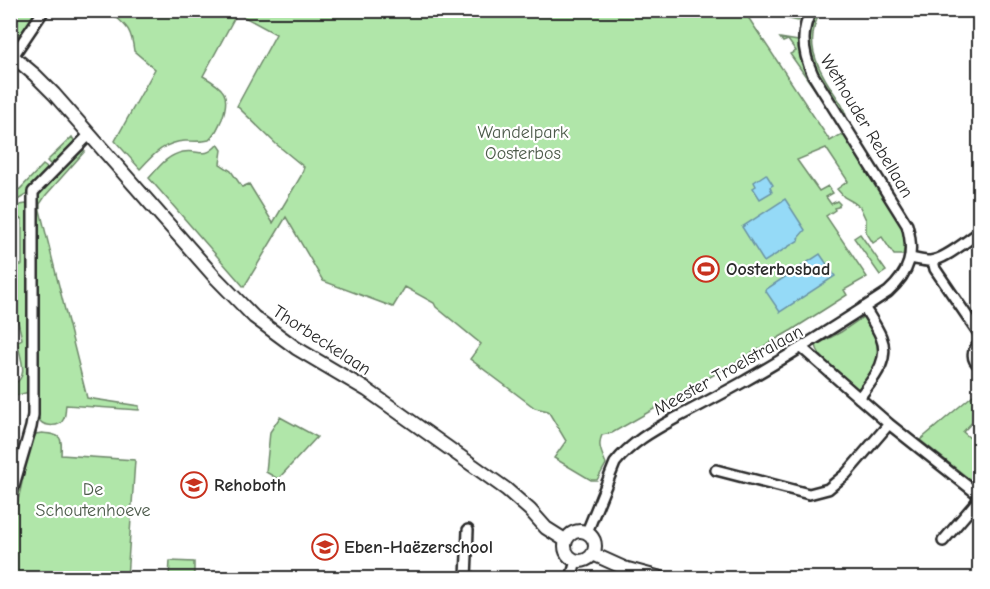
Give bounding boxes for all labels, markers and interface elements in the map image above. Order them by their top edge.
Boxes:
street label: Wethouder Rebellaan [816,51,918,202]
park label: Wandelpark Oosterbos [478,122,569,164]
sports icon: Oosterbosbad [691,254,721,284]
place label: Oosterbosbad [726,259,830,280]
street label: Thorbeckelaan [269,301,375,380]
street label: Meester Troelstralaan [650,321,807,420]
school or university icon: Rehoboth [179,470,209,500]
place label: Rehoboth [214,475,286,496]
park label: De Schoutenhoeve [36,479,150,521]
school or university icon: Eben-Haëzerschool [310,532,340,562]
place label: Eben-Haëzerschool [344,537,493,558]

